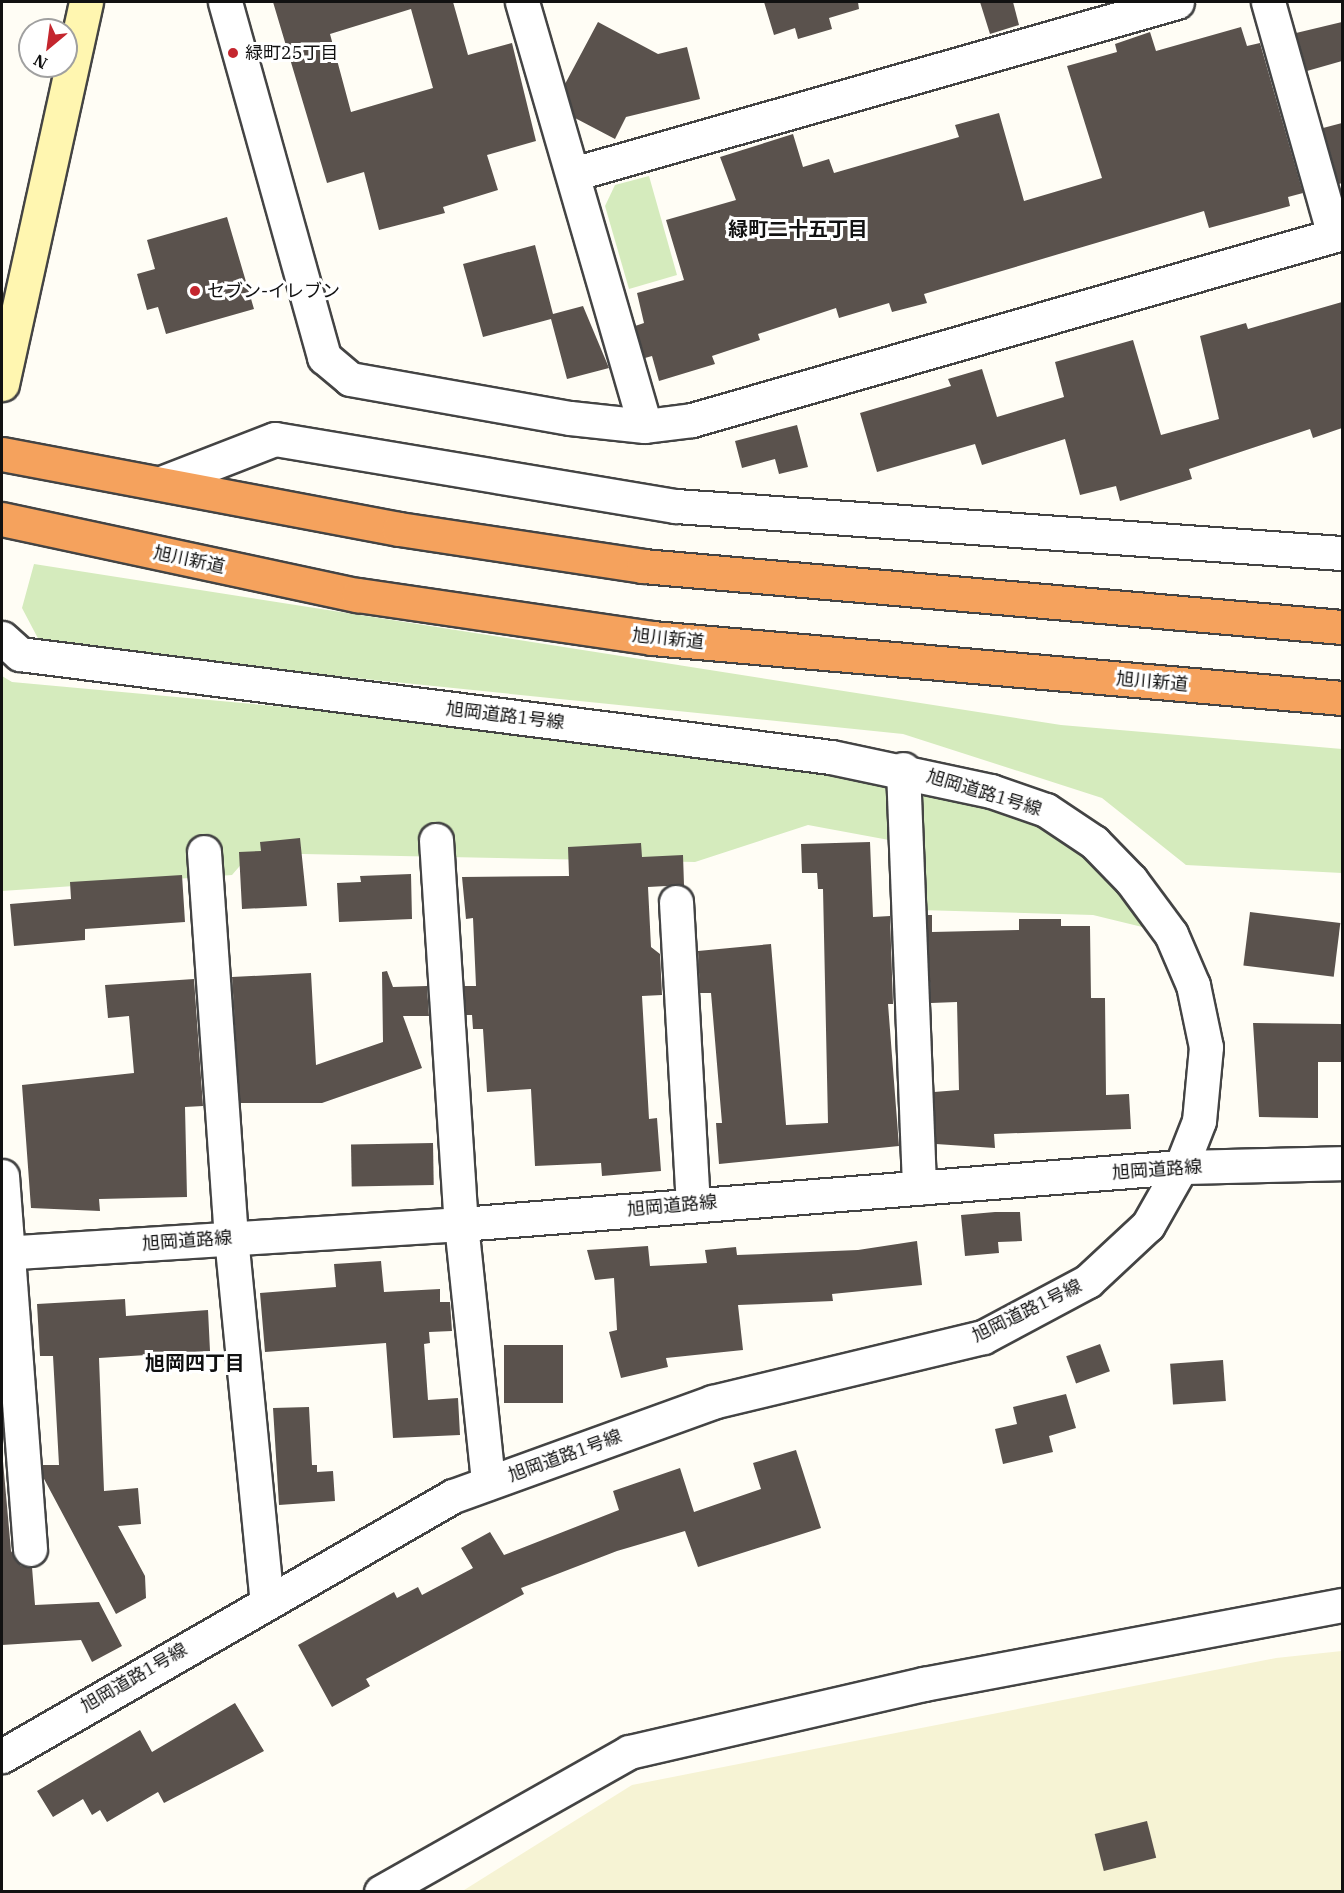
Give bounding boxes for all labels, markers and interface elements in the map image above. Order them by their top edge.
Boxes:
north arrow [18,18,78,78]
place label: 緑町25丁目 [245,42,339,64]
marker: 緑町25丁目 [226,46,240,60]
text: N [30,50,51,74]
district label: 緑町二十五丁目 [728,216,868,240]
place label: セブン-イレブン [207,280,340,302]
marker: セブン-イレブン [188,284,202,298]
street label: 旭川新道 [152,542,226,578]
street label: 旭川新道 [631,624,705,654]
street label: 旭川新道 [1115,668,1189,696]
street label: 旭岡道路1号線 [445,698,565,734]
street label: 旭岡道路1号線 [924,765,1044,821]
street label: 旭岡道路線 [1111,1156,1203,1184]
street label: 旭岡道路線 [626,1191,718,1221]
street label: 旭岡道路線 [141,1227,233,1255]
street label: 旭岡道路1号線 [969,1275,1085,1347]
district label: 旭岡四丁目 [145,1350,245,1374]
street label: 旭岡道路1号線 [505,1426,625,1486]
street label: 旭岡道路1号線 [77,1639,191,1717]

